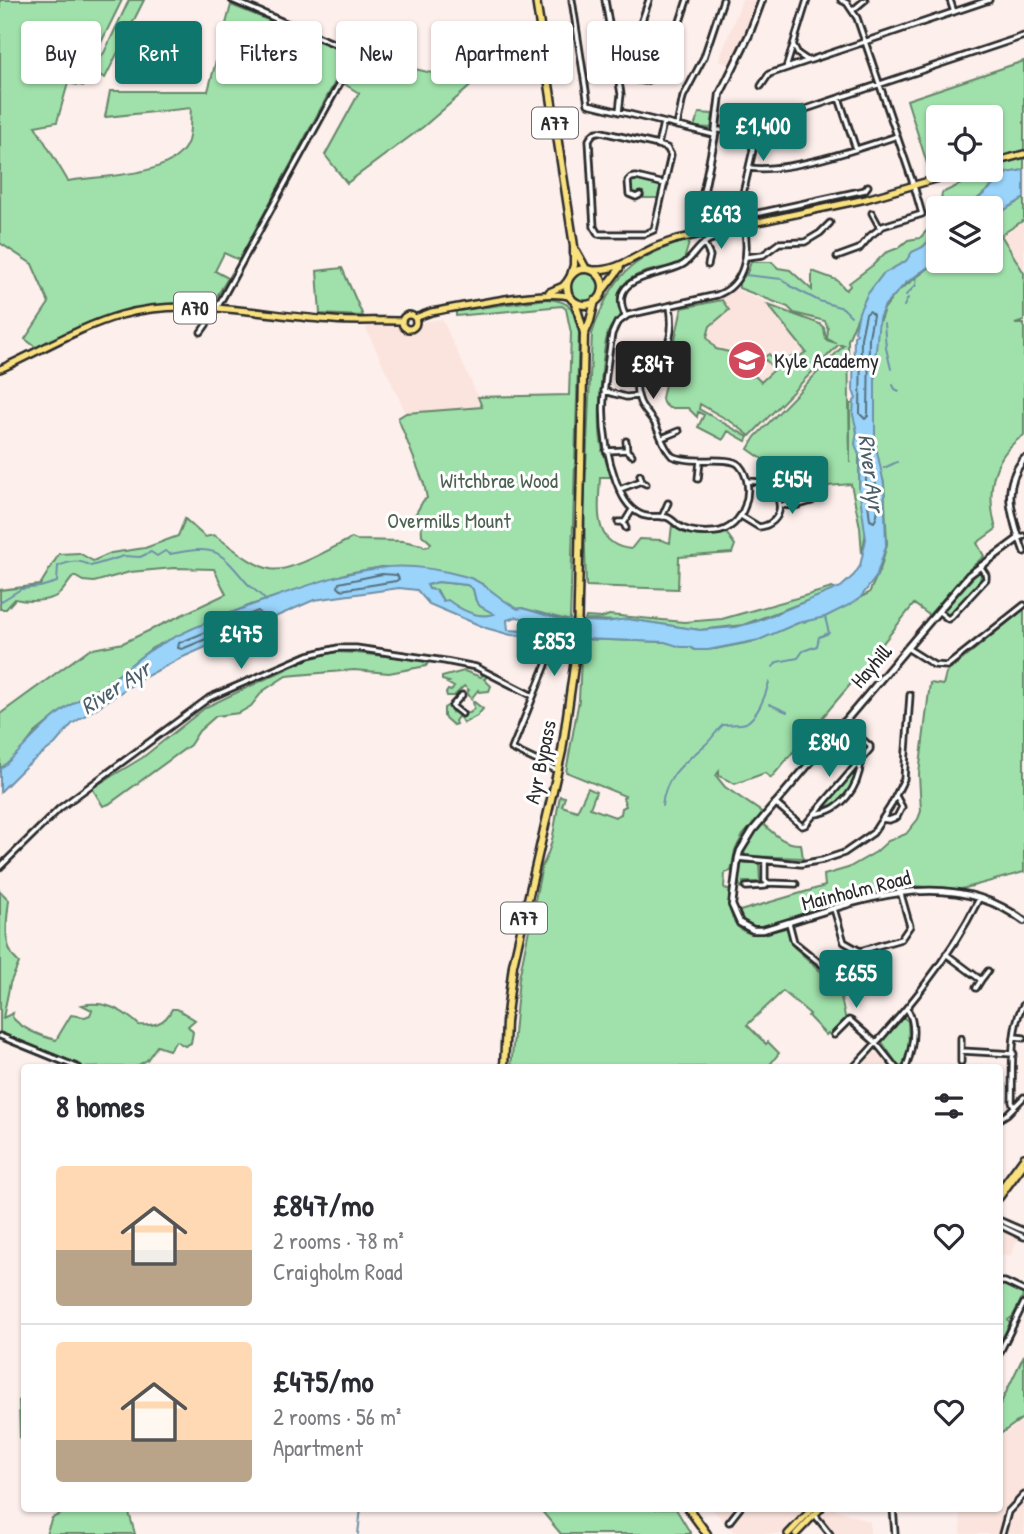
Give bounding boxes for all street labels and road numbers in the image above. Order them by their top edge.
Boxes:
road number: A77 [532,108,578,139]
road number: A70 [174,292,216,324]
street label: Hayhill [844,637,899,694]
street label: Ayr Bypass [517,717,563,807]
street label: Mainholm Road [798,862,914,918]
road number: A77 [501,902,547,934]

